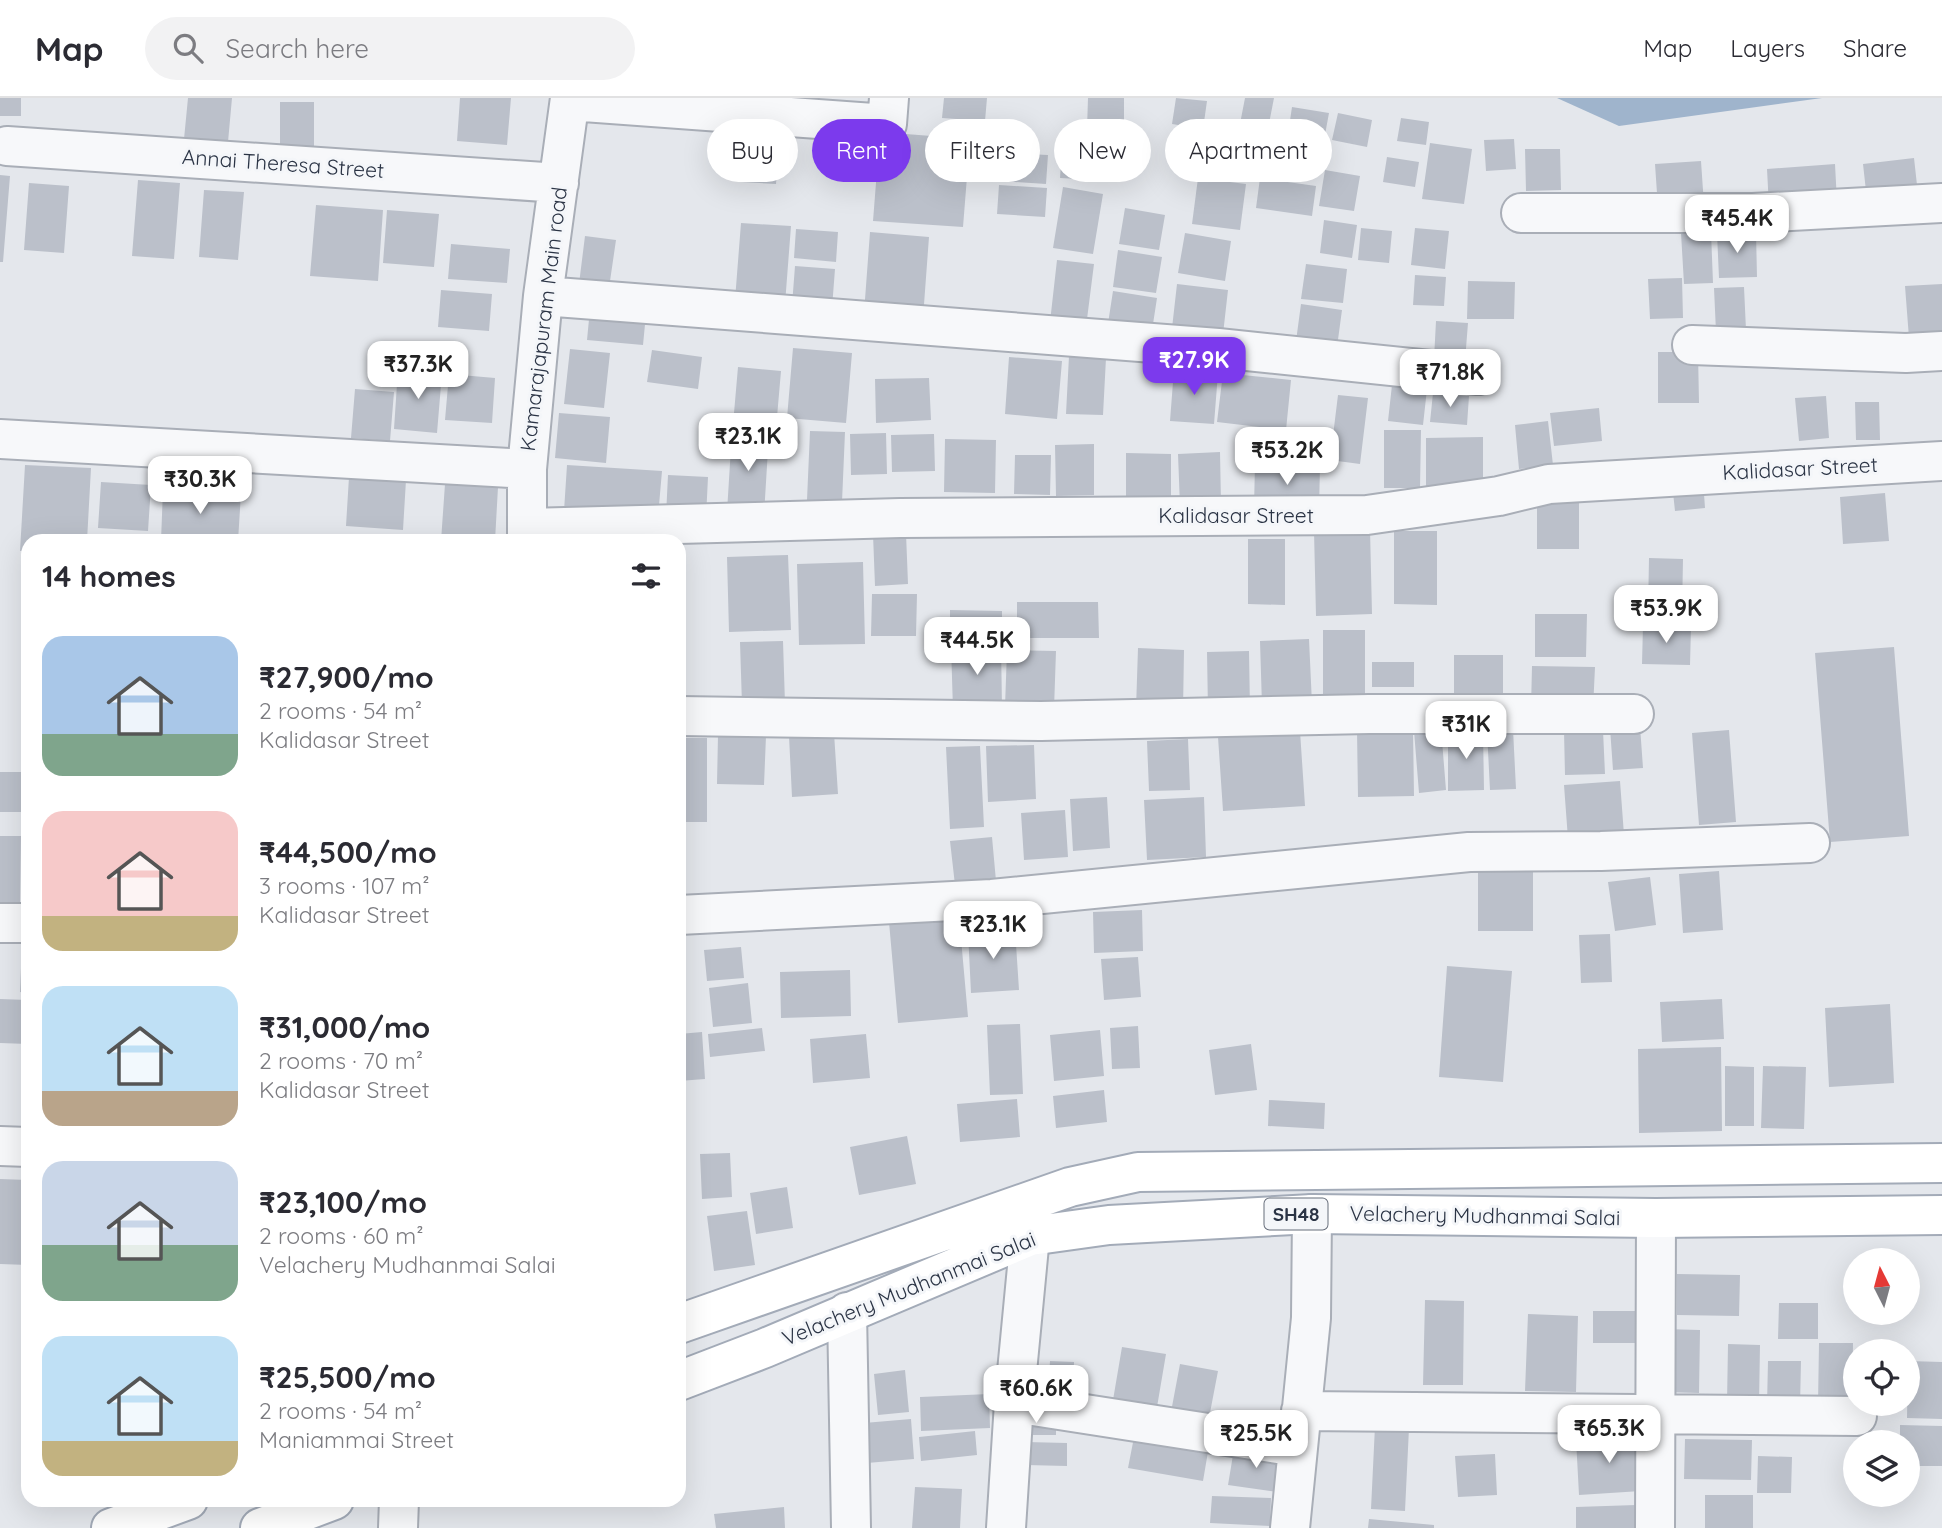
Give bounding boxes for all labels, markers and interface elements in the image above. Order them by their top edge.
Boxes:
search box [145,17,635,80]
text: Map [35,28,103,69]
icon: search [169,29,207,67]
text: Search here [225,32,369,65]
text: Map [1643,33,1692,63]
text: Layers [1730,33,1805,63]
text: Share [1843,33,1907,63]
chip: Buy [707,119,798,182]
chip: Rent [812,119,911,182]
chip: Filters [925,119,1040,182]
chip: New [1054,119,1151,182]
chip: Apartment [1165,119,1332,182]
street label: Annai Theresa Street [181,143,385,183]
street label: Kamarajapuram Main road [514,185,572,453]
pin: ₹45.4K [1680,195,1794,255]
text: ₹45.4K [1701,203,1773,232]
pin: ₹27.9K [1137,338,1251,397]
pin: ₹37.3K [361,342,475,401]
text: ₹27.9K [1159,345,1229,374]
text: ₹37.3K [383,349,453,378]
pin: ₹71.8K [1393,350,1507,409]
text: ₹71.8K [1416,357,1484,386]
pin: ₹23.1K [691,414,805,473]
text: ₹23.1K [715,421,781,450]
pin: ₹53.2K [1230,428,1344,487]
text: ₹53.2K [1251,435,1323,464]
street label: Kalidasar Street [1722,451,1878,485]
pin: ₹30.3K [143,456,257,516]
text: ₹30.3K [164,464,236,493]
street label: Kalidasar Street [1158,502,1314,528]
text: 14 homes [42,557,176,595]
icon: filters [627,557,665,595]
pin: ₹53.9K [1609,586,1723,645]
text: ₹53.9K [1630,593,1702,622]
pin: ₹44.5K [920,618,1034,677]
text: ₹44.5K [940,625,1014,654]
text: ₹27,900/mo [259,658,434,696]
icon: home [98,664,182,748]
text: 2 rooms · 54 m² [259,696,422,725]
pin: ₹31K [1425,702,1507,761]
text: ₹31K [1441,709,1491,738]
text: Kalidasar Street [259,725,429,754]
text: ₹44,500/mo [259,833,437,871]
icon: home [98,839,182,923]
text: 3 rooms · 107 m² [259,871,430,900]
text: Kalidasar Street [259,900,429,929]
pin: ₹23.1K [936,902,1050,961]
text: ₹23.1K [960,909,1026,938]
text: ₹31,000/mo [259,1008,430,1046]
icon: home [98,1014,182,1098]
text: 2 rooms · 70 m² [259,1046,423,1075]
text: Kalidasar Street [259,1075,429,1104]
text: ₹23,100/mo [259,1183,427,1221]
icon: home [98,1189,182,1273]
road number: SH48 [1264,1198,1328,1230]
street label: Velachery Mudhanmai Salai [1349,1200,1621,1230]
text: 2 rooms · 60 m² [259,1221,424,1250]
street label: Velachery Mudhanmai Salai [778,1225,1039,1351]
north arrow [1843,1248,1920,1325]
map controls [1843,1248,1920,1507]
text: Velachery Mudhanmai Salai [259,1250,556,1279]
button: locate [1843,1339,1920,1416]
text: ₹25,500/mo [259,1358,436,1396]
icon: home [98,1364,182,1448]
pin: ₹60.6K [979,1366,1093,1425]
text: ₹60.6K [999,1373,1073,1402]
text: 2 rooms · 54 m² [259,1396,422,1425]
pin: ₹65.3K [1552,1406,1666,1465]
pin: ₹25.5K [1199,1410,1313,1470]
text: ₹65.3K [1574,1413,1644,1442]
text: ₹25.5K [1220,1418,1292,1447]
text: Maniammai Street [259,1425,454,1454]
button: layers [1843,1430,1920,1507]

